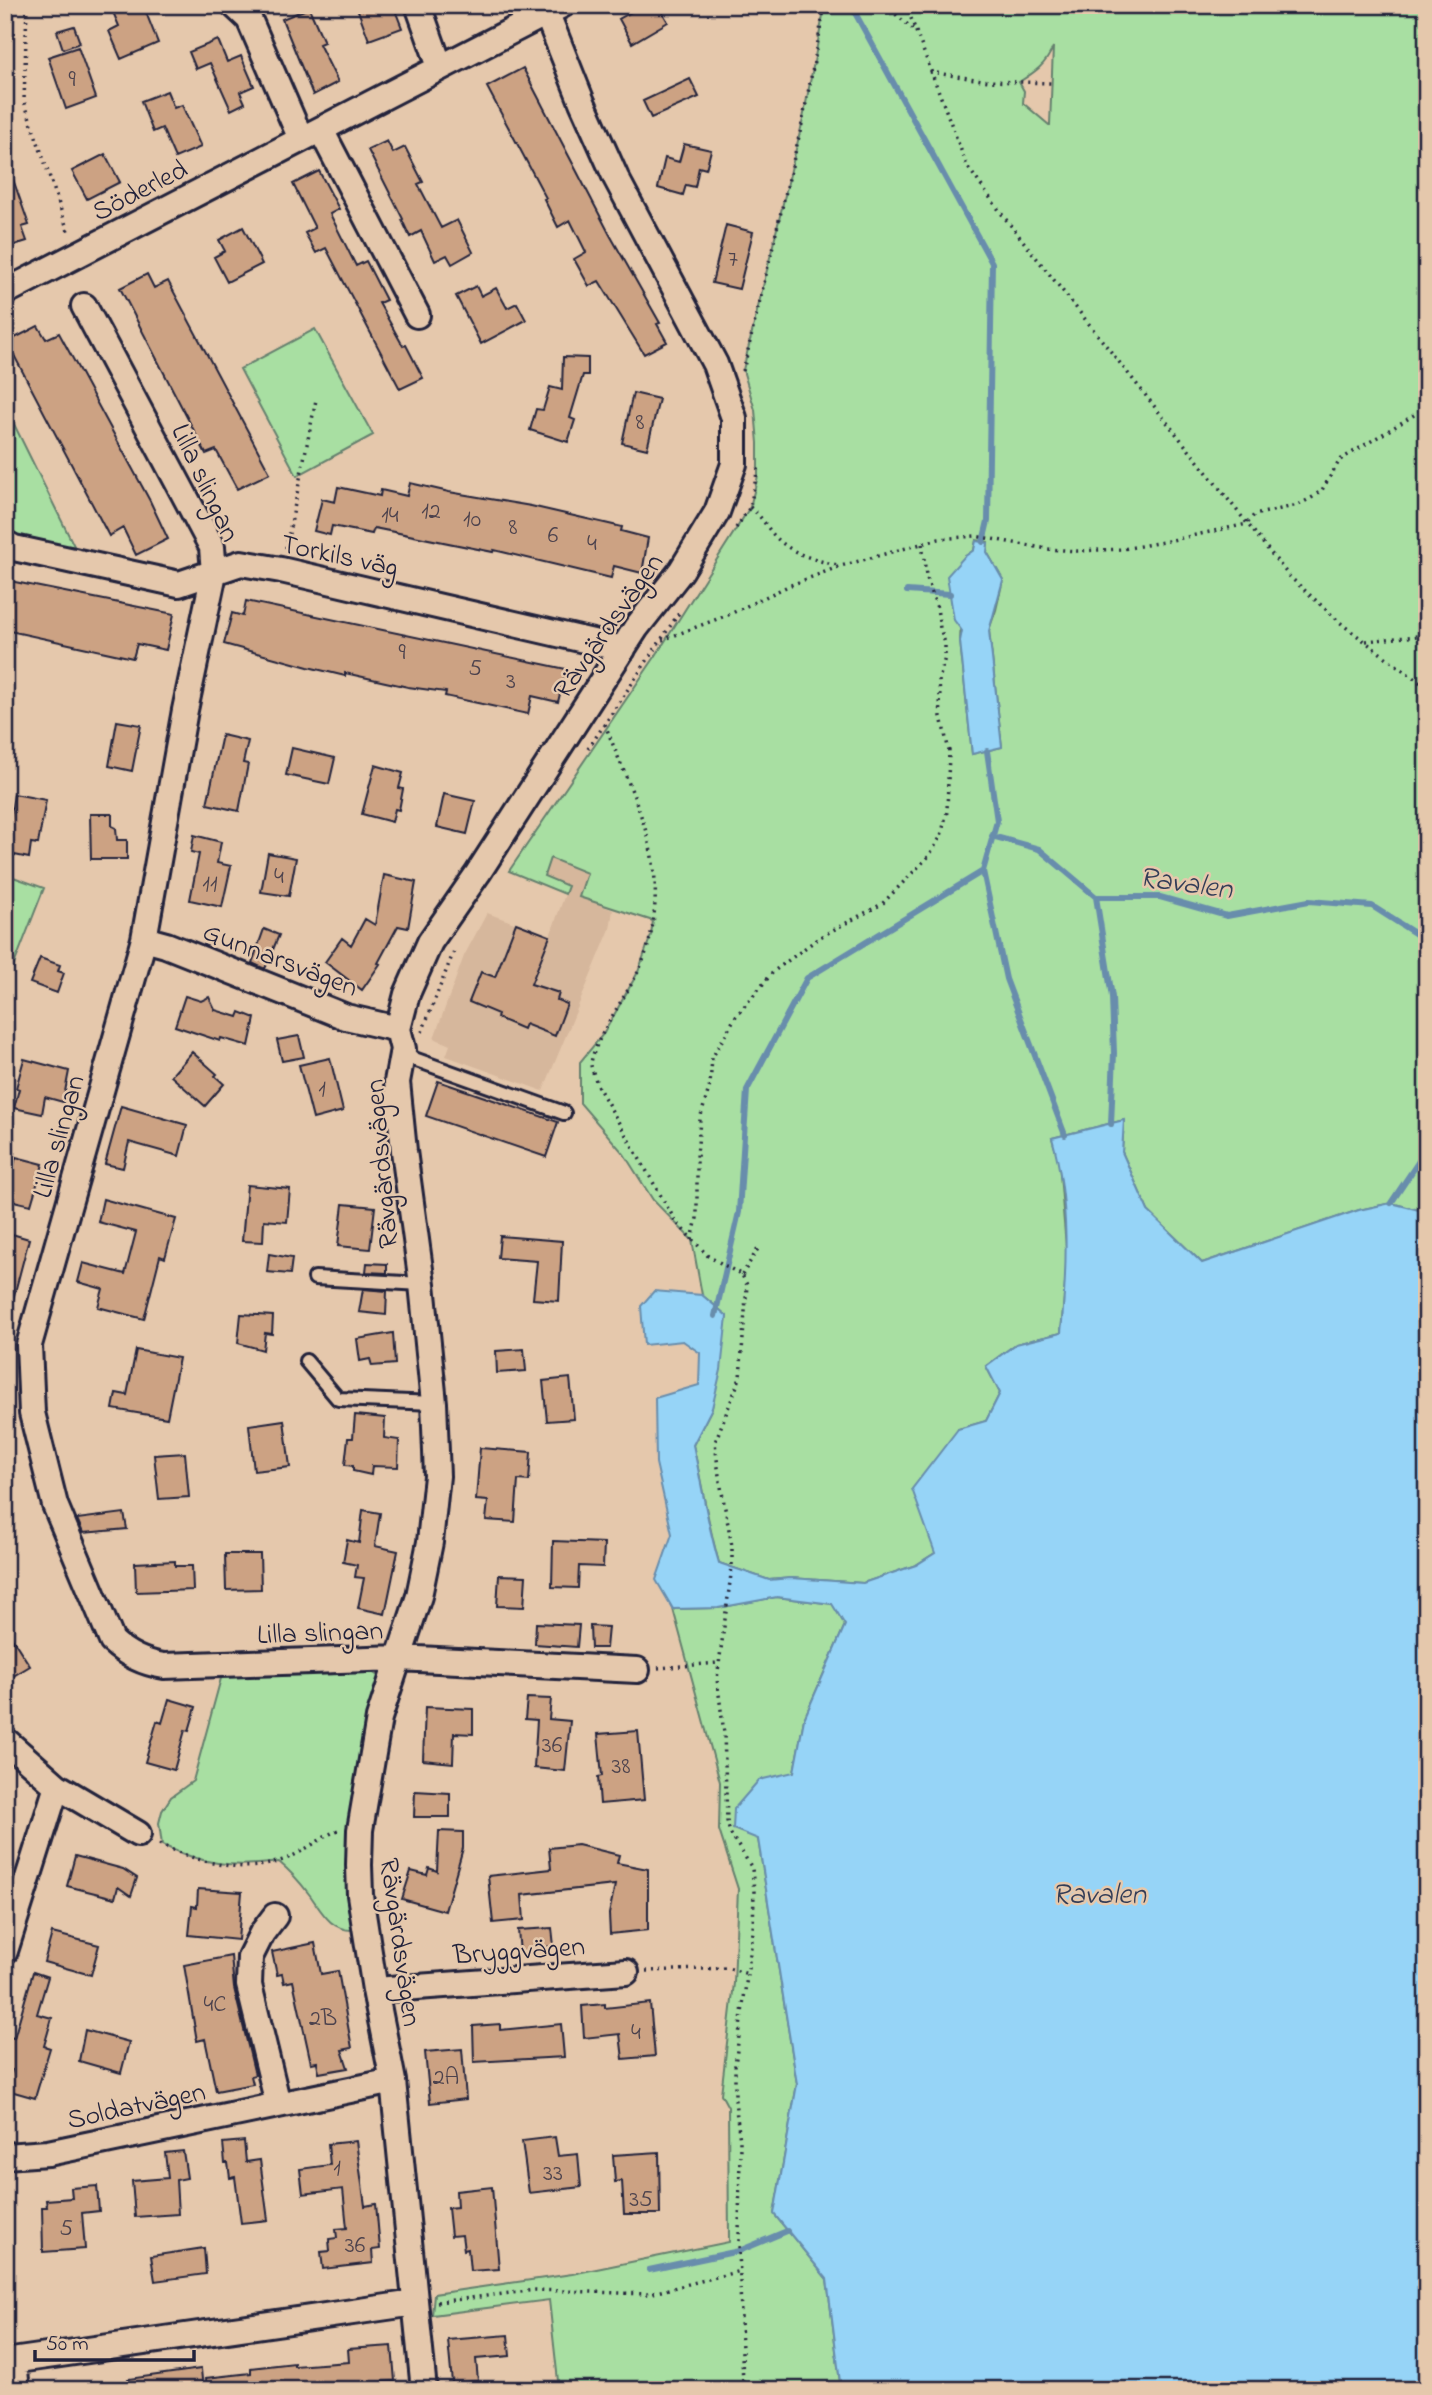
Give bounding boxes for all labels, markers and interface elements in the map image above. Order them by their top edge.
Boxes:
house number: 9 [68,63,76,98]
street label: Söderled [86,150,196,234]
house number: 7 [728,243,738,278]
house number: 8 [636,406,645,441]
street label: Lilla slingan [159,418,249,549]
house number: 12 [421,495,441,530]
house number: 14 [381,499,399,534]
house number: 10 [463,503,481,538]
house number: 8 [509,511,518,546]
house number: 6 [548,519,559,554]
street label: Torkils väg [277,525,402,590]
house number: 4 [587,527,597,562]
street label: Rävgärdsvägen [544,546,675,708]
house number: 9 [398,636,406,671]
house number: 5 [468,652,482,687]
house number: 3 [506,665,516,700]
water label: Ravalen [1136,857,1236,913]
house number: 4 [274,860,284,895]
house number: 11 [202,868,218,903]
street label: Gunnarsvägen [196,913,363,1010]
street label: Lilla slingan [23,1071,97,1203]
house number: 1 [318,1073,326,1108]
street label: Rävgärdsvägen [356,1077,411,1250]
street label: Lilla slingan [256,1612,384,1657]
house number: 36 [542,1729,563,1764]
house number: 38 [612,1750,630,1785]
street label: Rävgärdsvägen [366,1856,431,2029]
water label: Ravalen [1052,1874,1147,1918]
street label: Bryggvägen [451,1927,587,1978]
house number: 4C [203,1988,227,2023]
house number: 2B [309,2002,337,2037]
house number: 4 [631,2016,641,2051]
house number: 2A [433,2061,459,2096]
street label: Soldatvägen [64,2073,210,2142]
house number: 1 [333,2152,341,2187]
house number: 33 [543,2157,563,2192]
house number: 35 [629,2183,653,2218]
house number: 5 [59,2212,73,2247]
house number: 36 [345,2229,366,2264]
scale bar [35,2318,194,2362]
text: 50 m [46,2330,89,2360]

